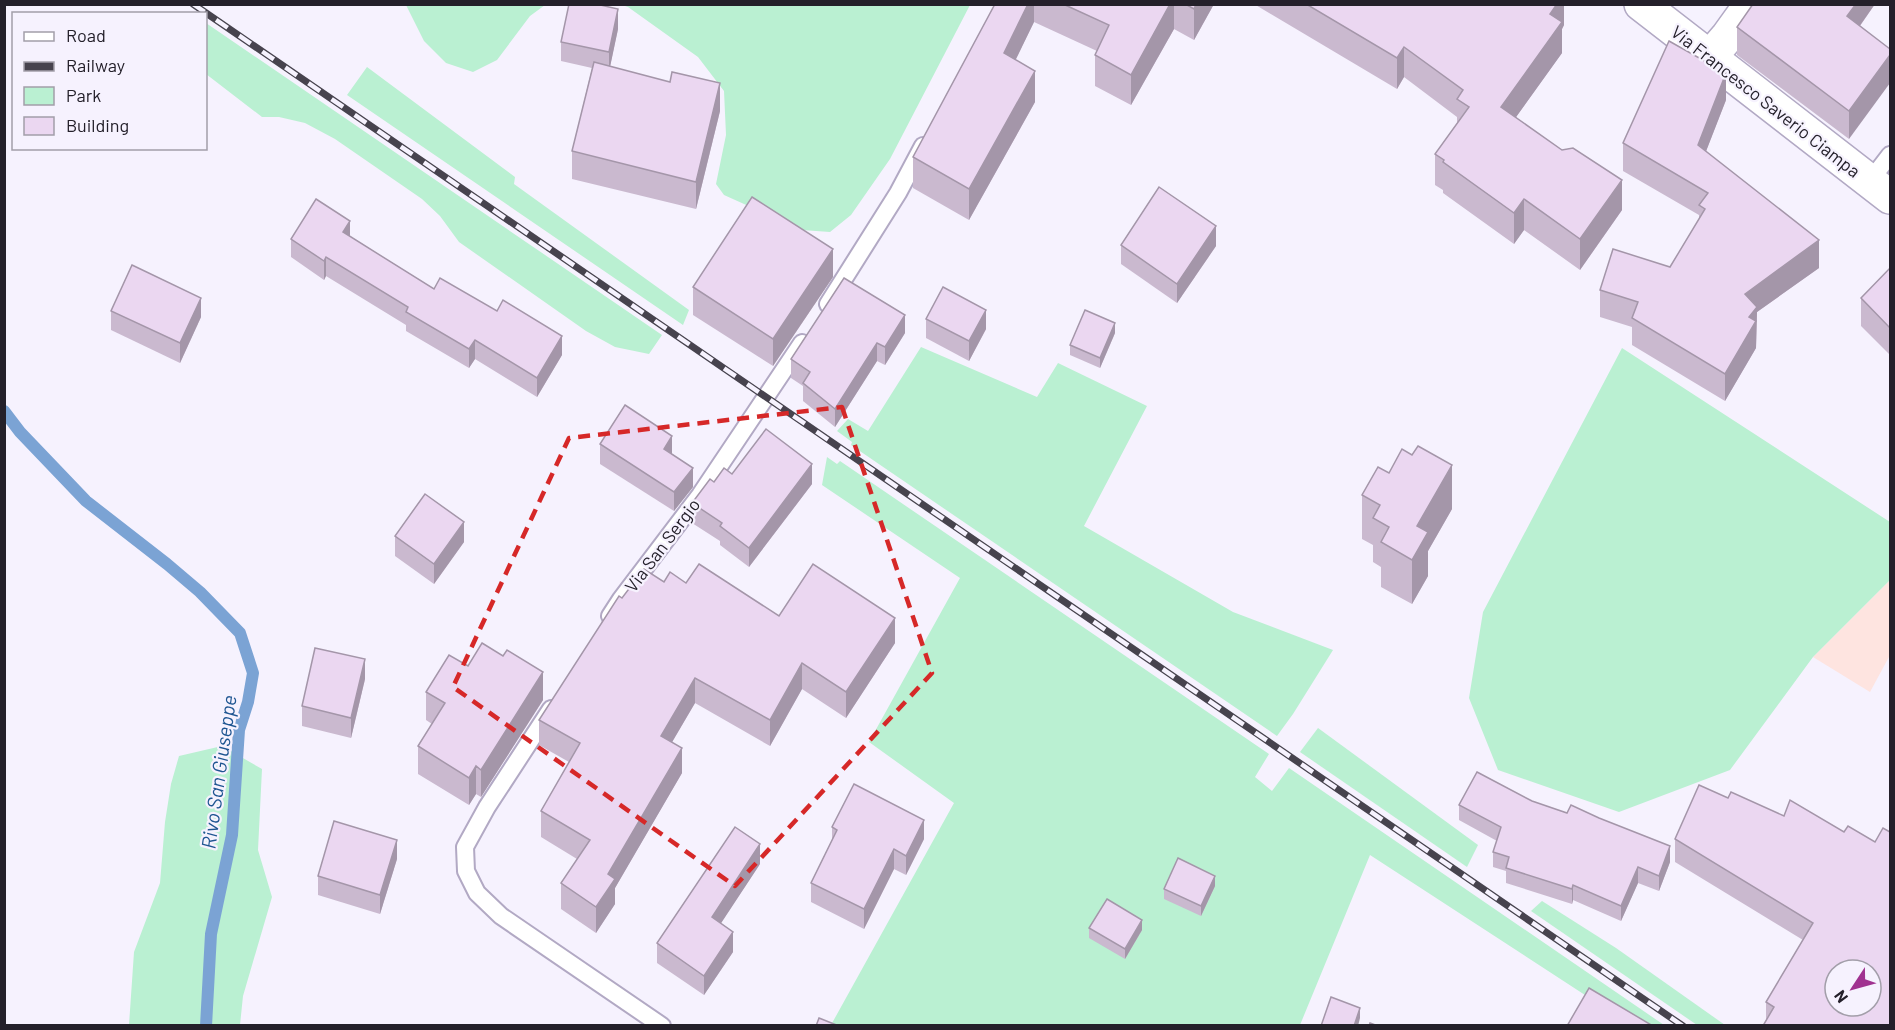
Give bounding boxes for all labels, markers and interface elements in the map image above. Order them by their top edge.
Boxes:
legend [12,12,207,150]
street label: Via Francesco Saverio Ciampa [1667,20,1865,182]
text: Road [66,24,106,46]
text: Railway [66,54,125,76]
text: Park [66,84,101,106]
text: Building [66,114,129,136]
street label: Via San Sergio [620,494,704,596]
water label: Rivo San Giuseppe [195,694,241,850]
north arrow [1823,958,1883,1018]
text: N [1830,987,1851,1007]

